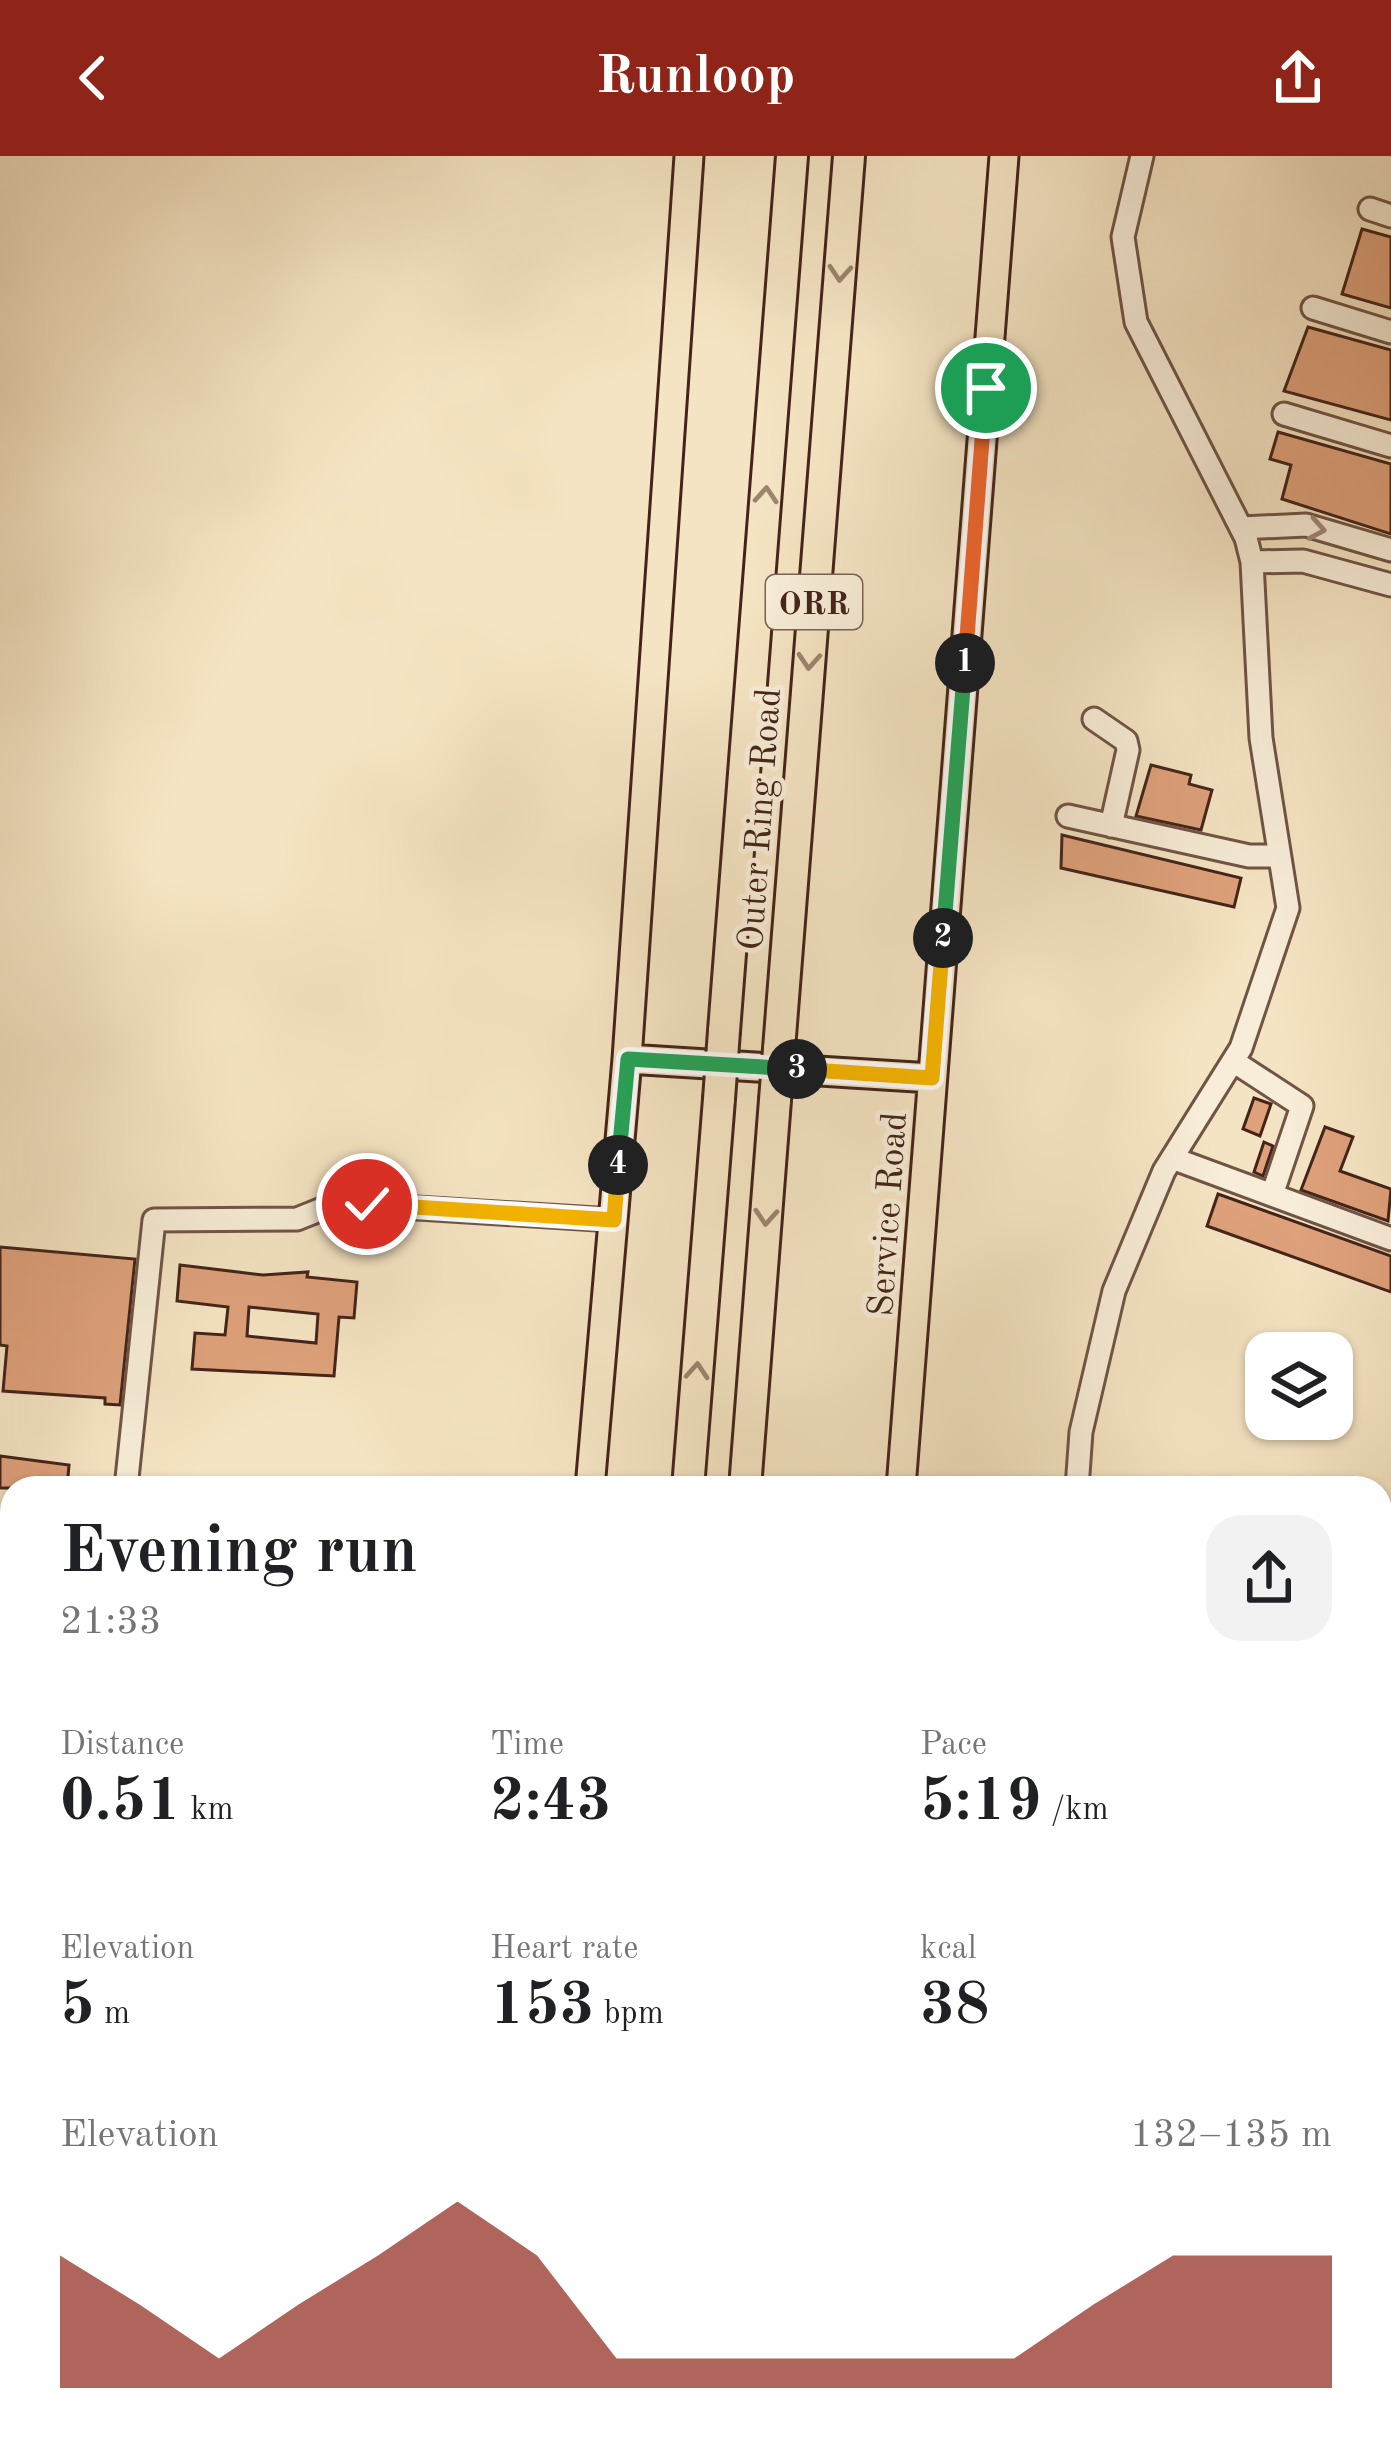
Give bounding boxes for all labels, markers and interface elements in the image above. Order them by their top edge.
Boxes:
icon: back [60,45,126,111]
icon: share [1265,45,1331,111]
text: Runloop [596,51,795,105]
one-way arrow [827,264,853,283]
pin [935,337,1037,439]
icon: arrive [953,355,1019,421]
one-way arrow [752,485,778,504]
one-way arrow [1307,515,1327,541]
road number: ORR [766,575,862,629]
pin: 1 [935,633,995,693]
text: 1 [955,646,975,679]
one-way arrow [797,652,823,671]
street label: Outer Ring Road [735,687,789,952]
pin: 2 [913,908,973,968]
text: 2 [933,921,953,954]
pin: 3 [767,1039,827,1099]
text: 3 [787,1052,807,1085]
street label: Service Road [865,1111,915,1318]
pin: 4 [588,1135,648,1195]
text: 4 [608,1148,628,1181]
pin [316,1153,418,1255]
icon: check [334,1171,400,1237]
one-way arrow [754,1208,779,1227]
map controls [1245,1332,1353,1440]
button: layers [1245,1332,1353,1440]
one-way arrow [684,1361,710,1380]
button: share [1206,1515,1332,1641]
text: Evening run [60,1521,418,1587]
text: 21:33 [60,1603,161,1642]
text: Distance [60,1729,184,1762]
text: Time [490,1729,564,1762]
text: Pace [920,1729,987,1762]
text: 0.51 [60,1773,181,1833]
text: 2:43 [490,1773,611,1833]
text: 5:19 [920,1773,1041,1833]
text: km [181,1794,234,1827]
text: /km [1041,1794,1109,1827]
text: Elevation [60,1933,194,1966]
text: Heart rate [490,1933,638,1966]
text: kcal [920,1933,977,1966]
text: 5 [60,1977,95,2037]
text: 153 [490,1977,594,2037]
text: 38 [920,1977,990,2037]
text: m [95,1998,130,2031]
text: bpm [594,1998,664,2031]
text: Elevation [60,2116,219,2155]
text: 132–135 m [1130,2116,1332,2155]

